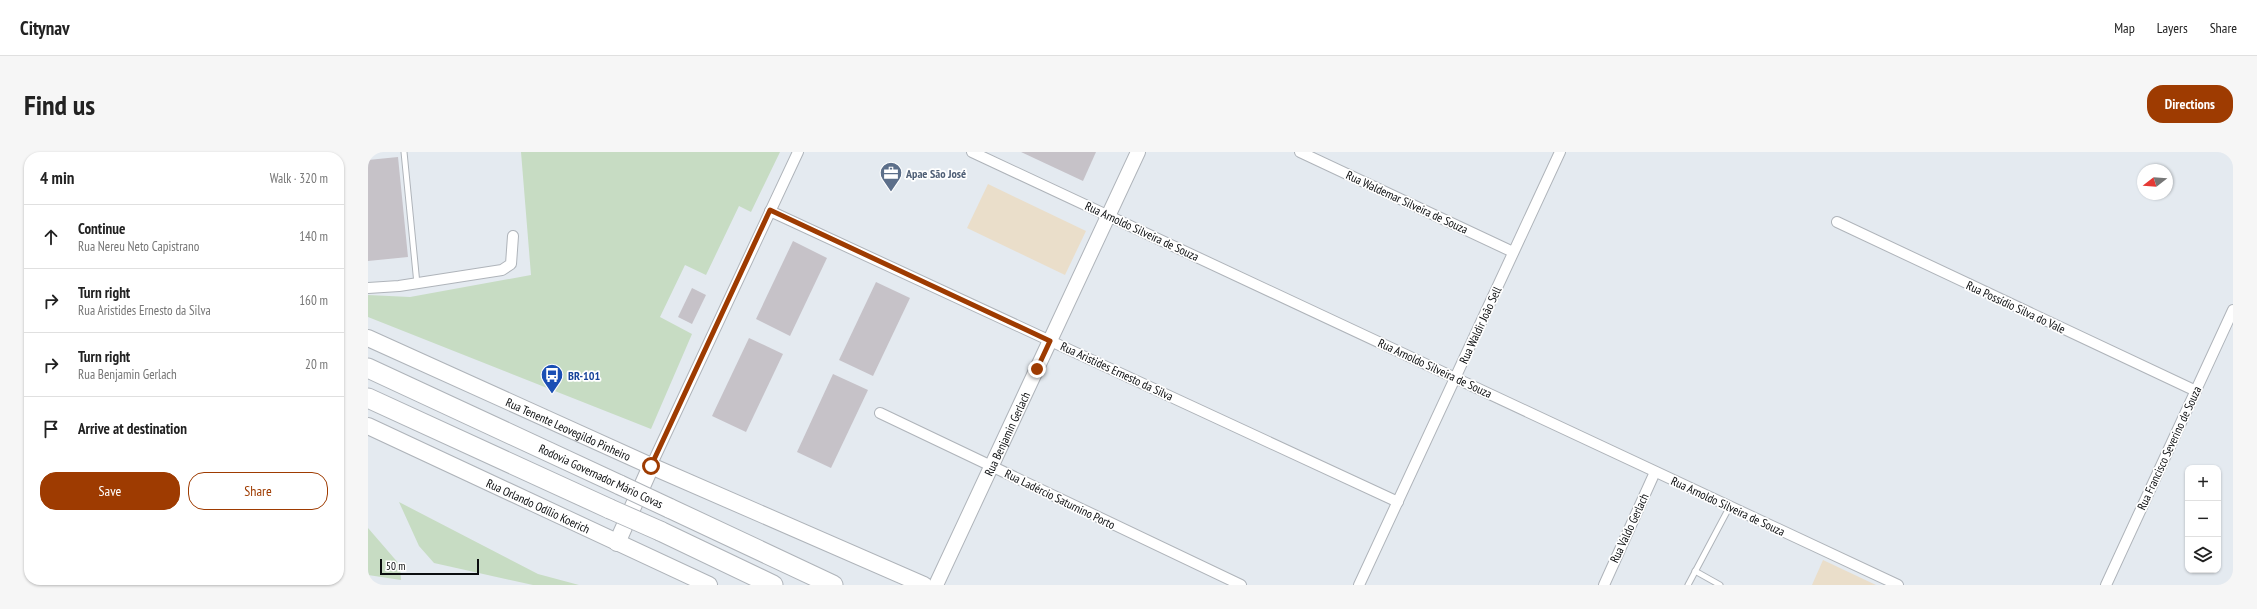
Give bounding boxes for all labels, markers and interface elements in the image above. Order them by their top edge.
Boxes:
text: Citynav [20,16,70,40]
text: Map [2114,19,2135,37]
text: Layers [2157,19,2188,37]
text: Share [2210,19,2237,37]
button: Directions [2147,85,2233,123]
text: Find us [24,86,95,123]
office icon: Apae São José [878,160,904,193]
north arrow [2137,164,2173,200]
place label: Apae São José [905,166,966,181]
text: 4 min [40,167,74,189]
street label: Rua Waldemar Silveira de Souza [1344,167,1470,237]
text: Walk · 320 m [270,170,328,187]
street label: Rua Arnoldo Silveira de Souza [1083,198,1201,264]
text: Continue [78,219,125,238]
icon: ahead [40,226,62,248]
text: 140 m [299,228,328,245]
text: Rua Nereu Neto Capistrano [78,238,199,255]
street label: Rua Possídio Silva do Vale [1964,277,2068,337]
text: Turn right [78,283,130,302]
street label: Rua Waldir João Sell [1456,284,1504,366]
icon: right [40,290,62,312]
text: 160 m [299,292,328,309]
text: Rua Aristides Ernesto da Silva [78,302,211,319]
street label: Rua Arnoldo Silveira de Souza [1376,335,1494,401]
street label: Rua Aristides Ernesto da Silva [1058,338,1176,404]
text: Turn right [78,347,130,366]
icon: right [40,354,62,376]
text: 20 m [305,356,328,373]
route end [1028,360,1046,378]
bus stop icon: BR-101 [539,362,565,395]
text: Rua Benjamin Gerlach [78,366,177,383]
place label: BR-101 [568,368,601,383]
street label: Rua Francisco Severino de Souza [2134,383,2204,512]
street label: Rua Benjamin Gerlach [981,389,1033,478]
street label: Rua Tenente Leovegildo Pinheiro [504,394,633,463]
icon: arrive [40,418,62,440]
text: Arrive at destination [78,419,187,438]
street label: Rodovia Governador Mário Covas [537,441,665,511]
route start [642,457,660,475]
map controls [2185,465,2221,573]
button: + [2185,465,2221,501]
street label: Rua Ladércio Saturnino Porto [1002,466,1118,532]
button: Save [40,472,180,510]
button: Share [188,472,328,510]
street label: Rua Arnoldo Silveira de Souza [1669,473,1787,539]
street label: Rua Orlando Odílio Koerich [484,475,593,536]
street label: Rua Valdo Gerlach [1606,491,1652,565]
button: − [2185,501,2221,537]
button: layers [2185,537,2221,573]
scale bar [380,557,479,576]
text: 50 m [386,559,405,573]

